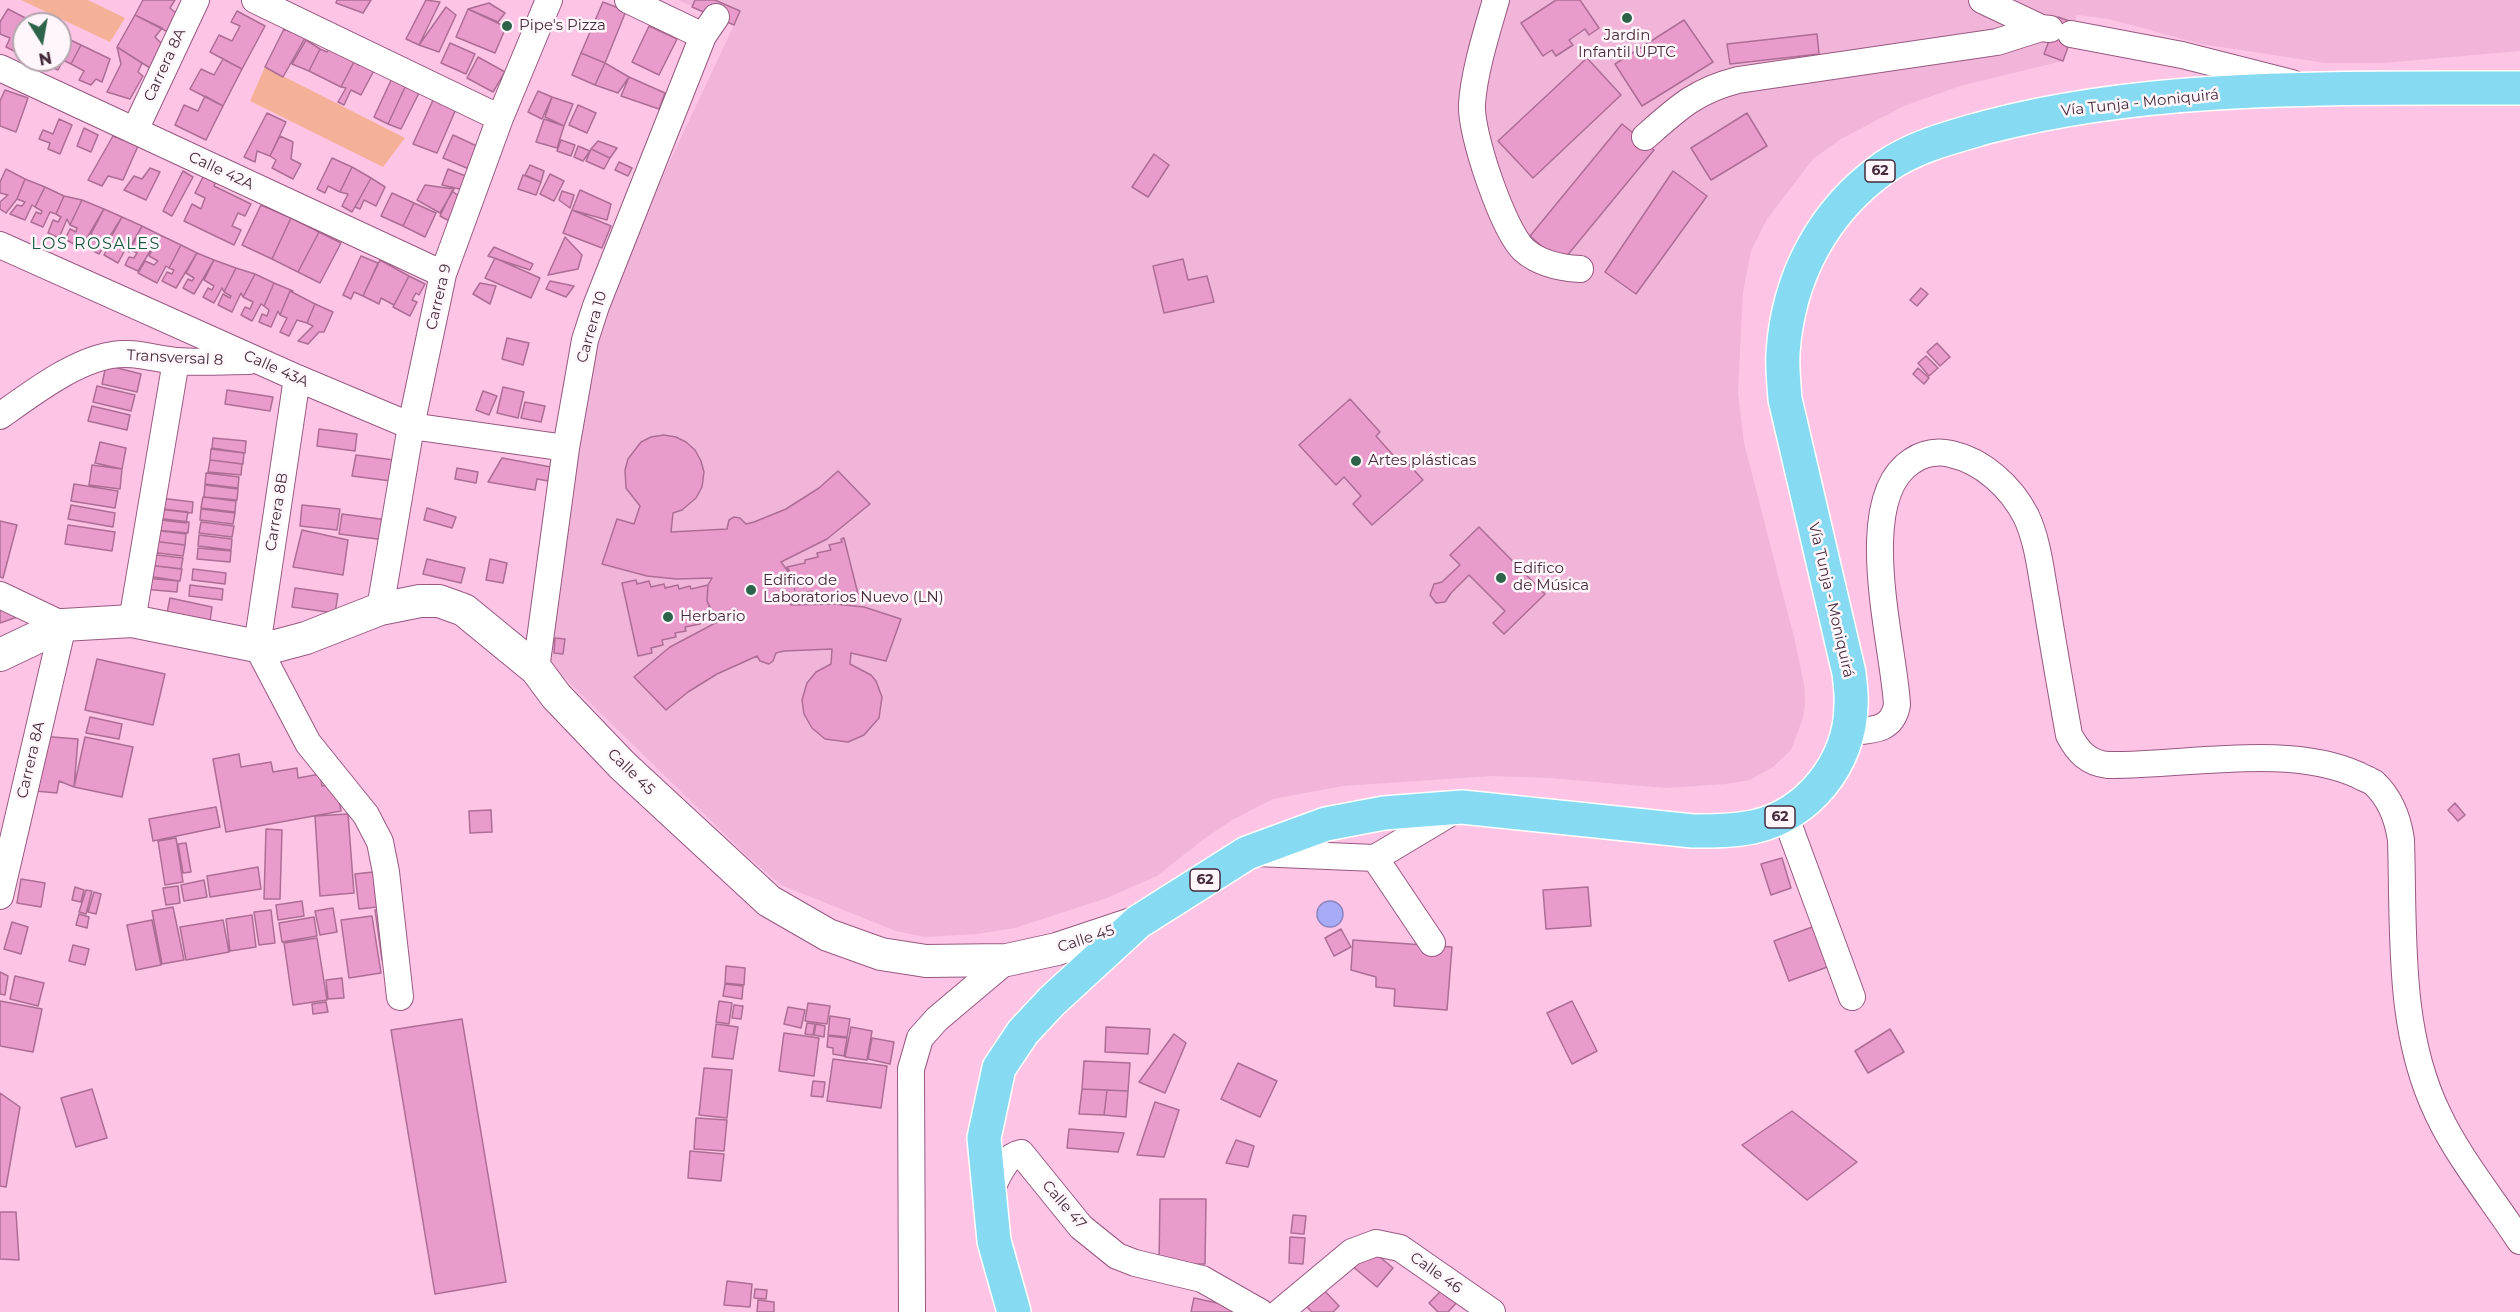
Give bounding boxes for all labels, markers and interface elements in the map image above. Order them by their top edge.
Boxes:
marker: Jardin Infantil UPTC [1620,11,1634,25]
north arrow [12,12,72,72]
place label: Pipe's Pizza [519,17,606,35]
marker: Pipe's Pizza [500,19,514,33]
street label: Carrera 8A [140,26,190,104]
place label: Jardin Infantil UPTC [1578,27,1676,62]
text: N [37,48,53,69]
street label: Vía Tunja - Moniquirá [2060,86,2220,120]
street label: Calle 42A [186,148,256,194]
road number: 62 [1865,160,1895,182]
district label: LOS ROSALES [31,234,161,254]
street label: Carrera 9 [423,262,455,332]
street label: Carrera 10 [573,289,611,365]
street label: Transversal 8 [126,346,224,370]
street label: Calle 43A [241,347,311,391]
place label: Artes plásticas [1368,452,1476,470]
marker: Artes plásticas [1349,454,1363,468]
street label: Carrera 8B [262,471,292,553]
street label: Vía Tunja - Moniquirá [1804,521,1858,679]
place label: Edifico de Música [1513,560,1589,595]
marker: Edifico de Música [1494,571,1508,585]
place label: Edifico de Laboratorios Nuevo (LN) [763,572,944,607]
marker: Edifico de Laboratorios Nuevo (LN) [744,583,758,597]
place label: Herbario [680,608,745,626]
marker: Herbario [661,610,675,624]
street label: Carrera 8A [13,720,49,800]
street label: Calle 45 [604,745,658,799]
road number: 62 [1765,806,1795,828]
road number: 62 [1190,869,1220,891]
street label: Calle 45 [1055,921,1117,957]
street label: Calle 47 [1038,1177,1090,1233]
street label: Calle 46 [1406,1249,1466,1297]

